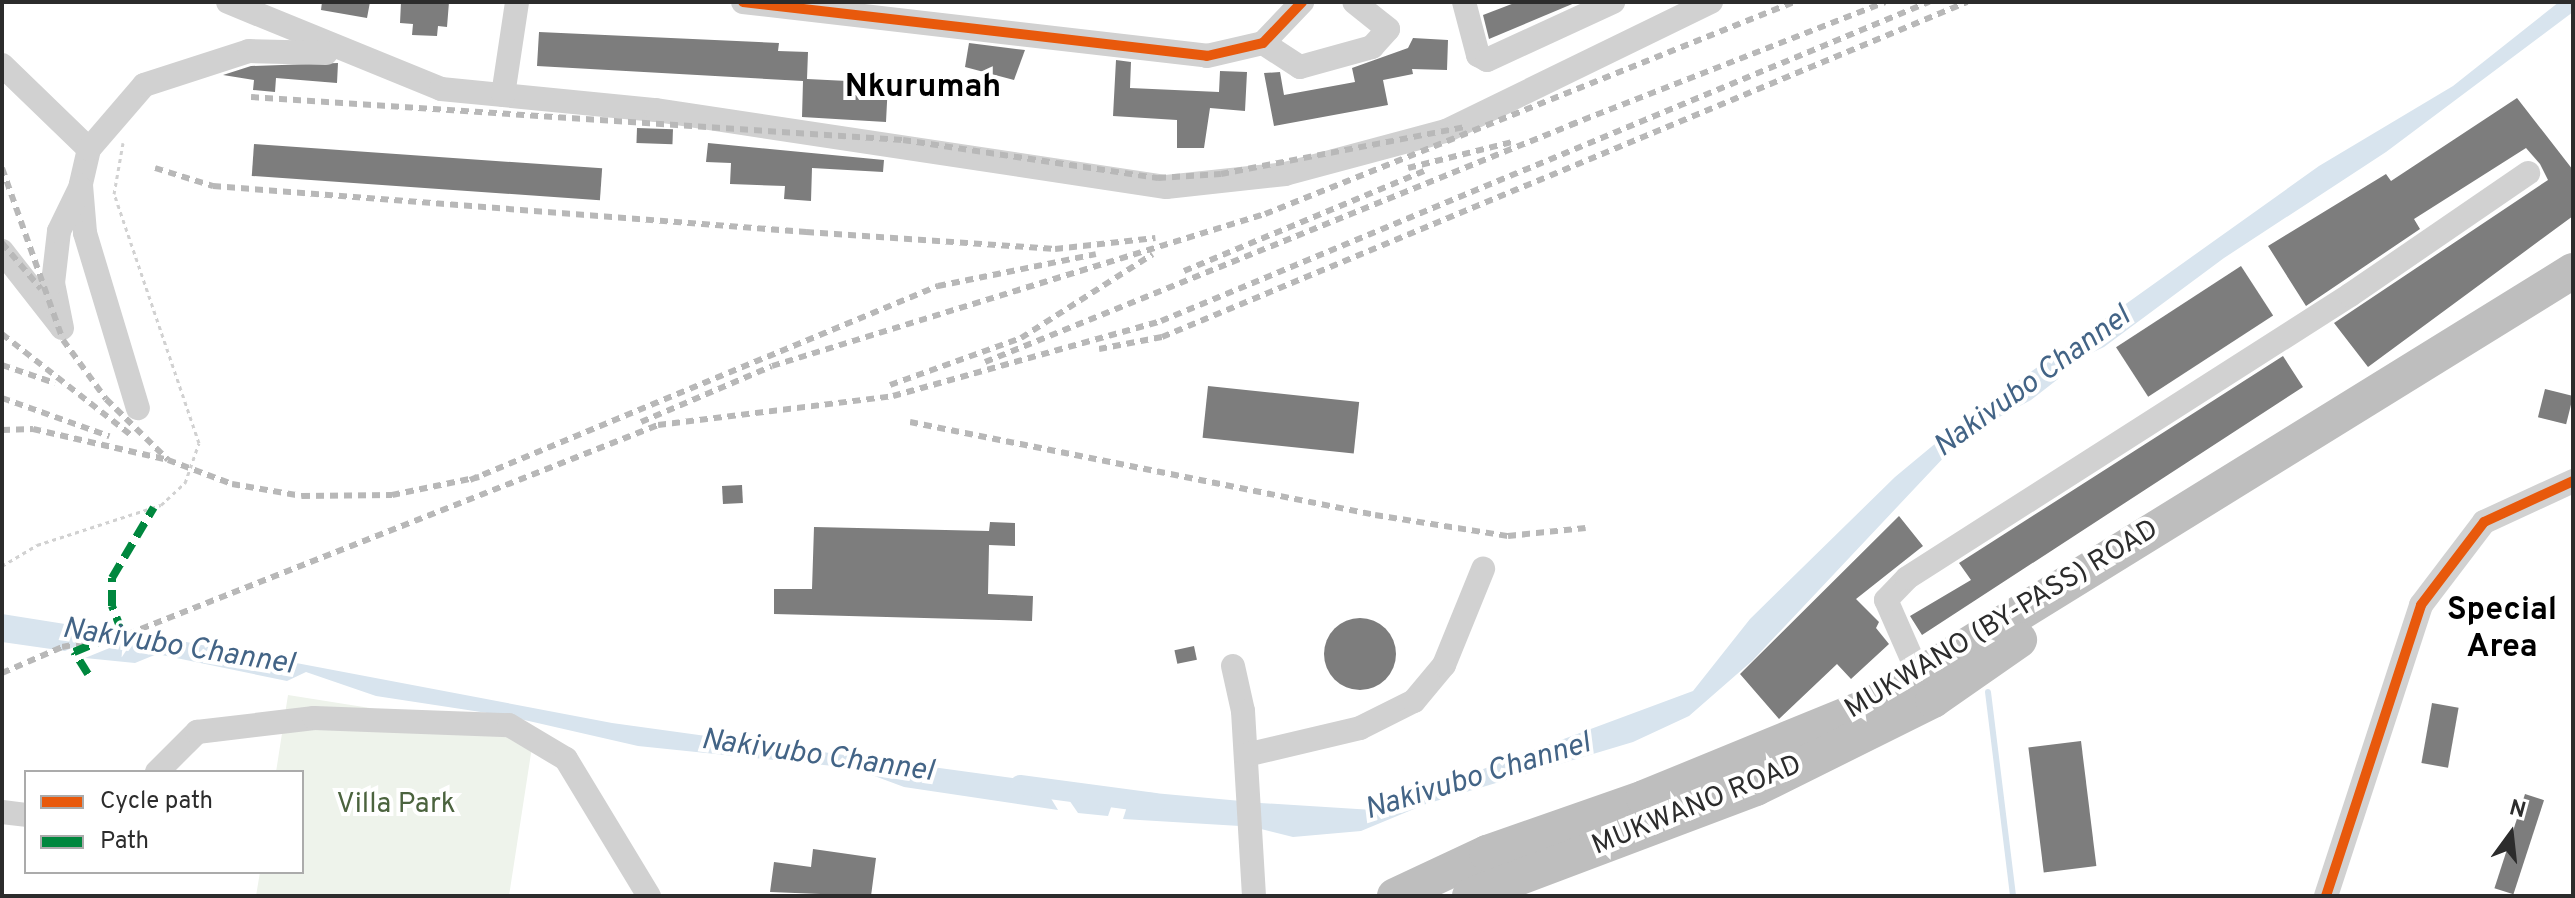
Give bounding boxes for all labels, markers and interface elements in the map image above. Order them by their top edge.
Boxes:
district label: Nkurumah [845,69,1001,107]
water label: Nakivubo Channel [1928,300,2138,466]
street label: MUKWANO (BY-PASS) ROAD [1839,513,2165,727]
district label: Special Area [2447,593,2557,668]
water label: Nakivubo Channel [60,612,296,684]
water label: Nakivubo Channel [699,723,935,791]
water label: Nakivubo Channel [1361,727,1595,829]
street label: MUKWANO ROAD [1587,749,1807,863]
legend [24,770,304,874]
text: Cycle path [100,787,213,817]
park label: Villa Park [336,788,456,822]
north arrow [2471,794,2551,874]
text: N [2506,795,2528,825]
text: Path [100,827,149,857]

